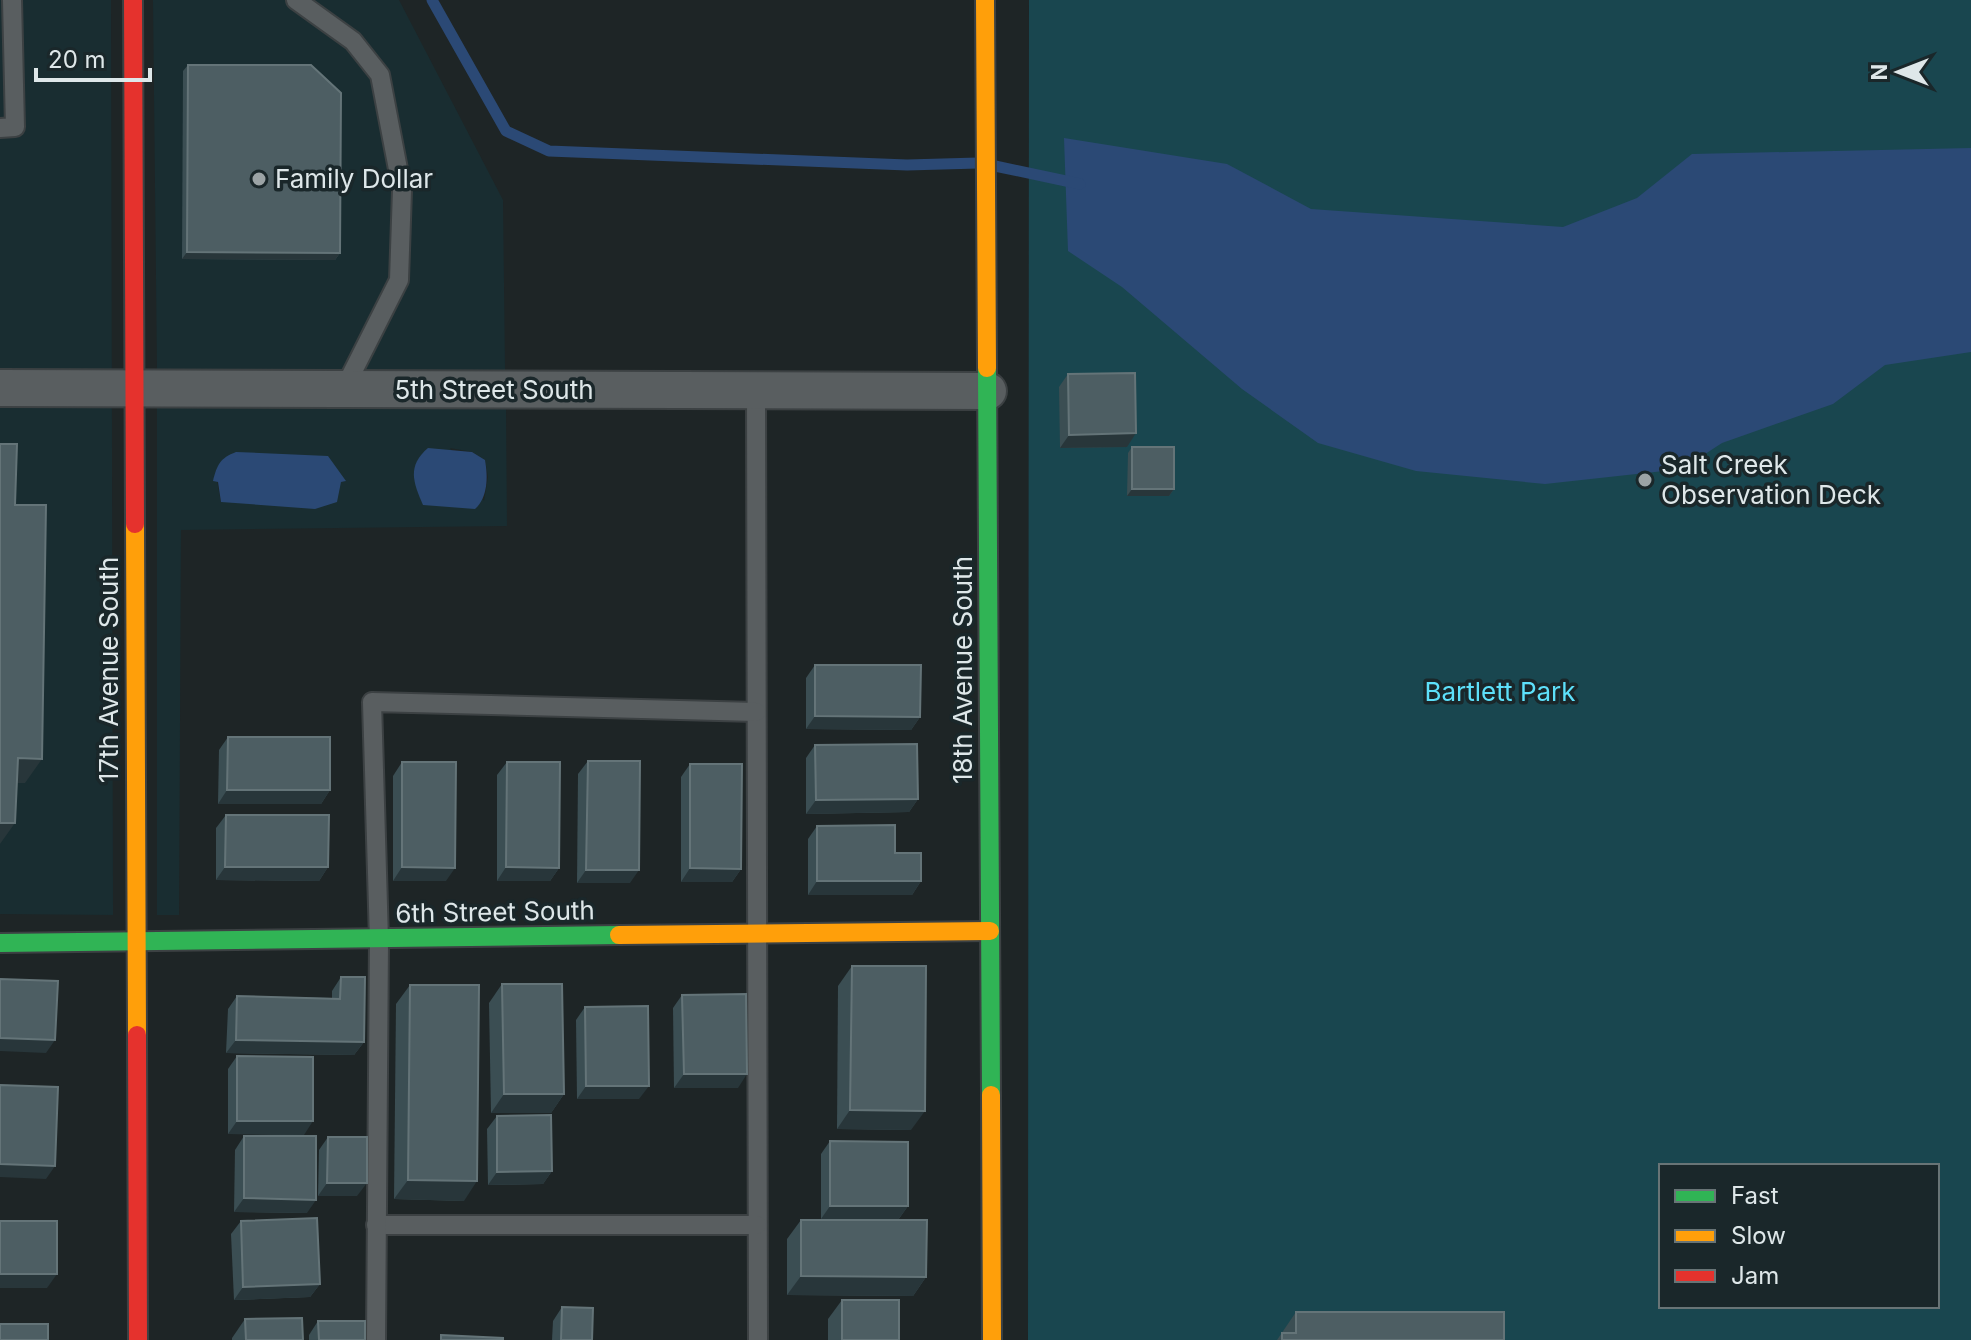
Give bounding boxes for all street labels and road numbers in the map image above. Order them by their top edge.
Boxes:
street label: 5th Street South [394,374,594,405]
street label: 18th Avenue South [947,556,978,784]
street label: 17th Avenue South [93,557,124,783]
street label: 6th Street South [395,894,595,929]

